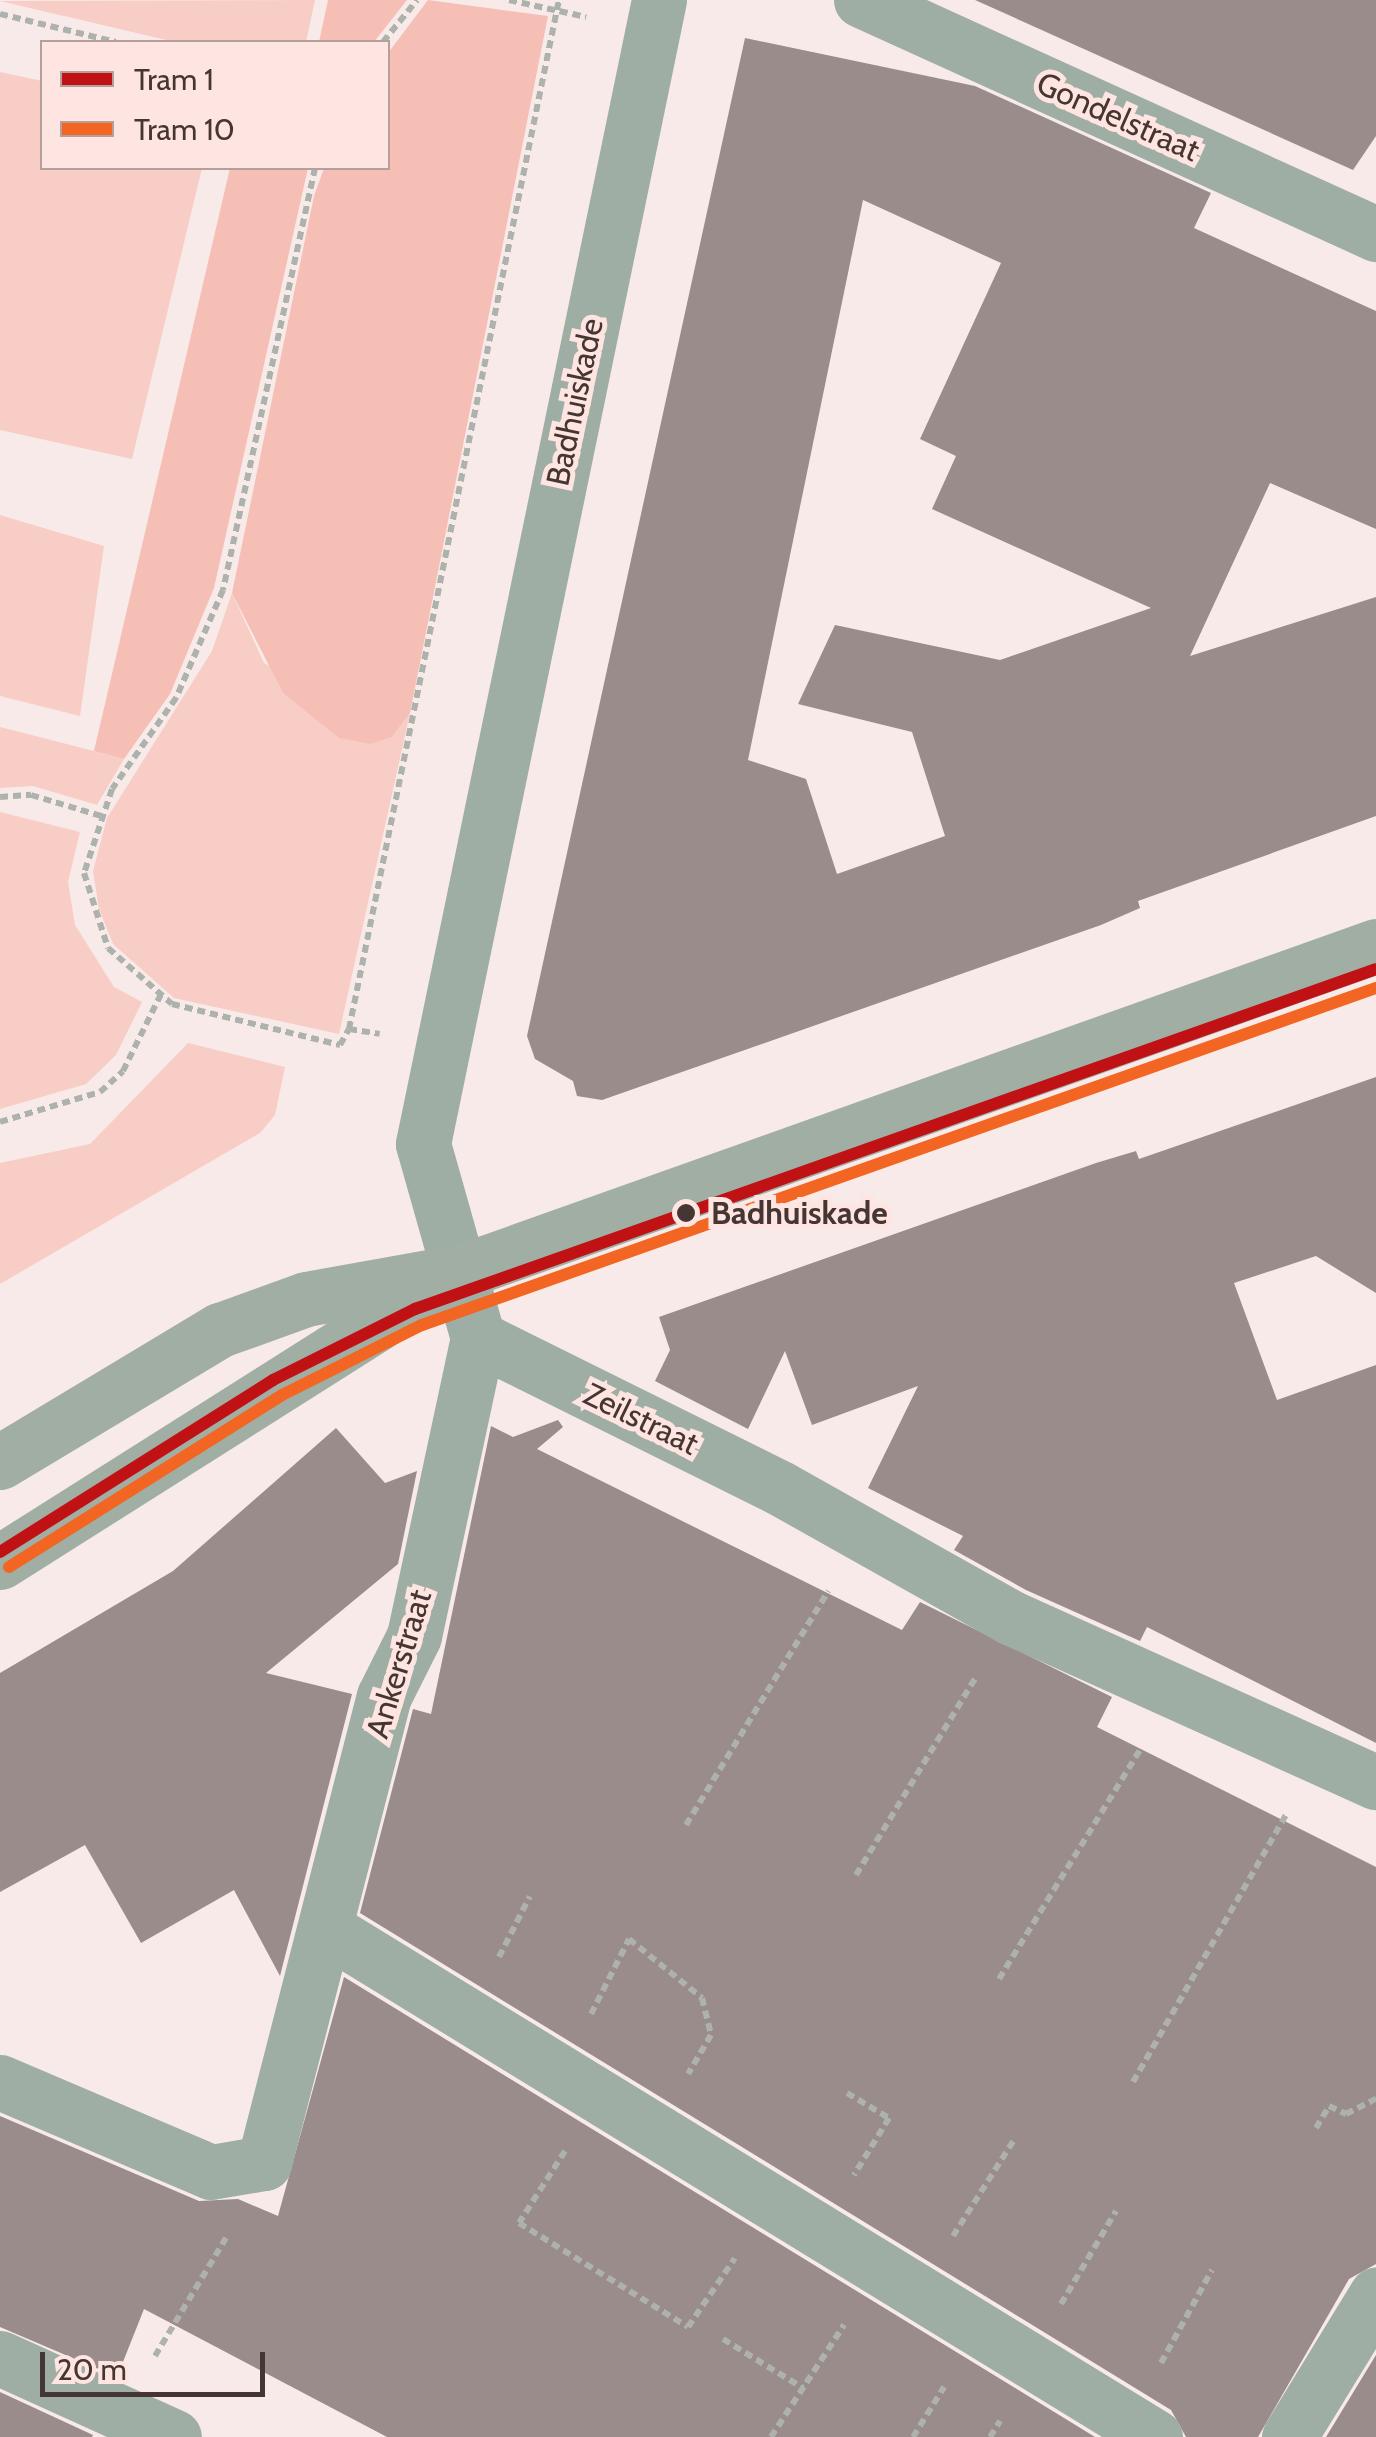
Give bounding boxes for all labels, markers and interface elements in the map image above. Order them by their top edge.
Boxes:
legend [40,40,390,170]
text: Tram 1 [134,61,214,98]
street label: Gondelstraat [1031,64,1205,170]
text: Tram 10 [134,111,235,148]
street label: Badhuiskade [539,315,611,489]
place label: Badhuiskade [711,1194,888,1232]
marker: Badhuiskade [670,1197,702,1229]
street label: Zeilstraat [578,1375,704,1463]
street label: Ankerstraat [358,1585,440,1743]
scale bar [45,2332,270,2394]
text: 20 m [57,2351,127,2388]

